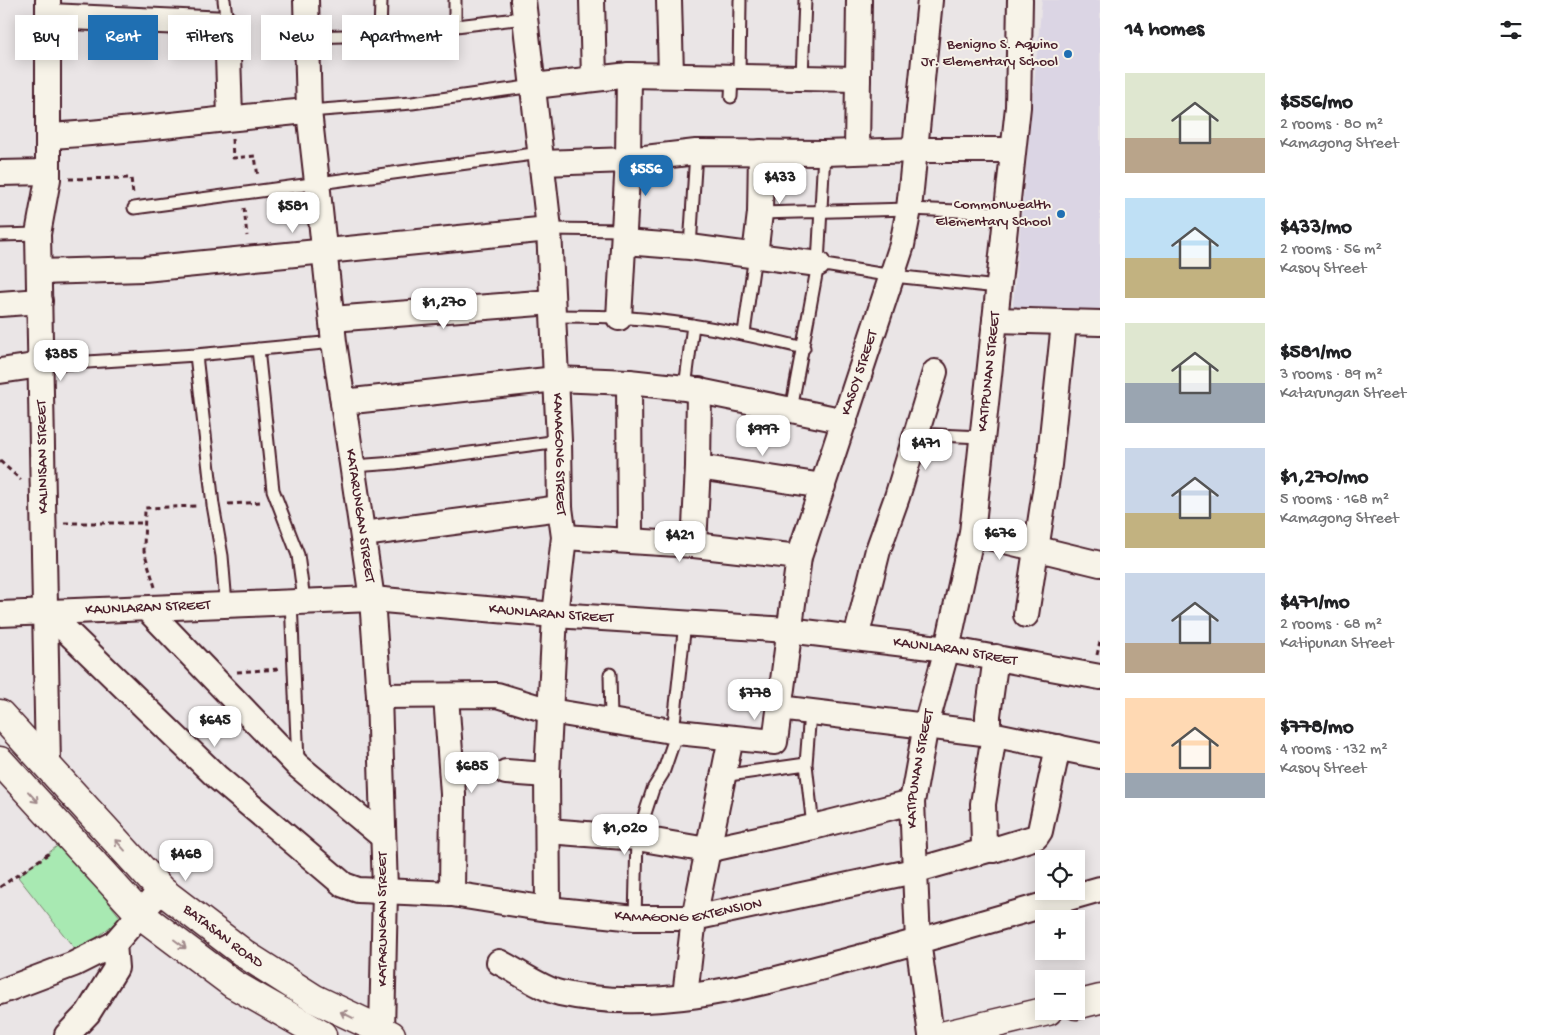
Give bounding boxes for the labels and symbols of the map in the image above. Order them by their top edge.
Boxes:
place label: Benigno S. Aquino Jr. Elementary School [921,36,1058,71]
marker: Benigno S. Aquino Jr. Elementary School [1062,48,1074,60]
pin: $556 [616,154,676,197]
pin: $433 [750,162,810,205]
pin: $581 [263,192,323,234]
place label: Commonwealth Elementary School [935,196,1051,231]
marker: Commonwealth Elementary School [1055,208,1067,220]
pin: $1,270 [403,288,485,330]
street label: KATIPUNAN STREET [974,310,1005,433]
street label: KASOY STREET [837,327,883,418]
pin: $385 [31,340,91,382]
street label: KAMAGONG STREET [548,393,570,518]
street label: KALINISAN STREET [33,399,53,514]
pin: $997 [733,414,793,457]
pin: $471 [896,428,956,471]
street label: KATARUNGAN STREET [341,448,379,585]
pin: $676 [970,518,1030,561]
pin: $421 [650,520,710,563]
street label: KAUNLARAN STREET [85,596,212,620]
street label: KAUNLARAN STREET [488,600,615,628]
street label: KAUNLARAN STREET [892,634,1020,671]
pin: $778 [725,678,785,721]
pin: $645 [185,706,245,748]
street label: KATIPUNAN STREET [903,706,939,829]
pin: $685 [442,752,502,794]
one-way arrow [27,790,39,803]
pin: $1,020 [584,814,666,856]
one-way arrow [114,839,126,851]
pin: $468 [156,840,216,882]
street label: KATARUNGAN STREET [374,850,392,986]
street label: KAMAGONG EXTENSION [613,895,764,927]
street label: BATASAN ROAD [178,900,267,973]
one-way arrow [173,939,187,949]
one-way arrow [340,1010,355,1019]

